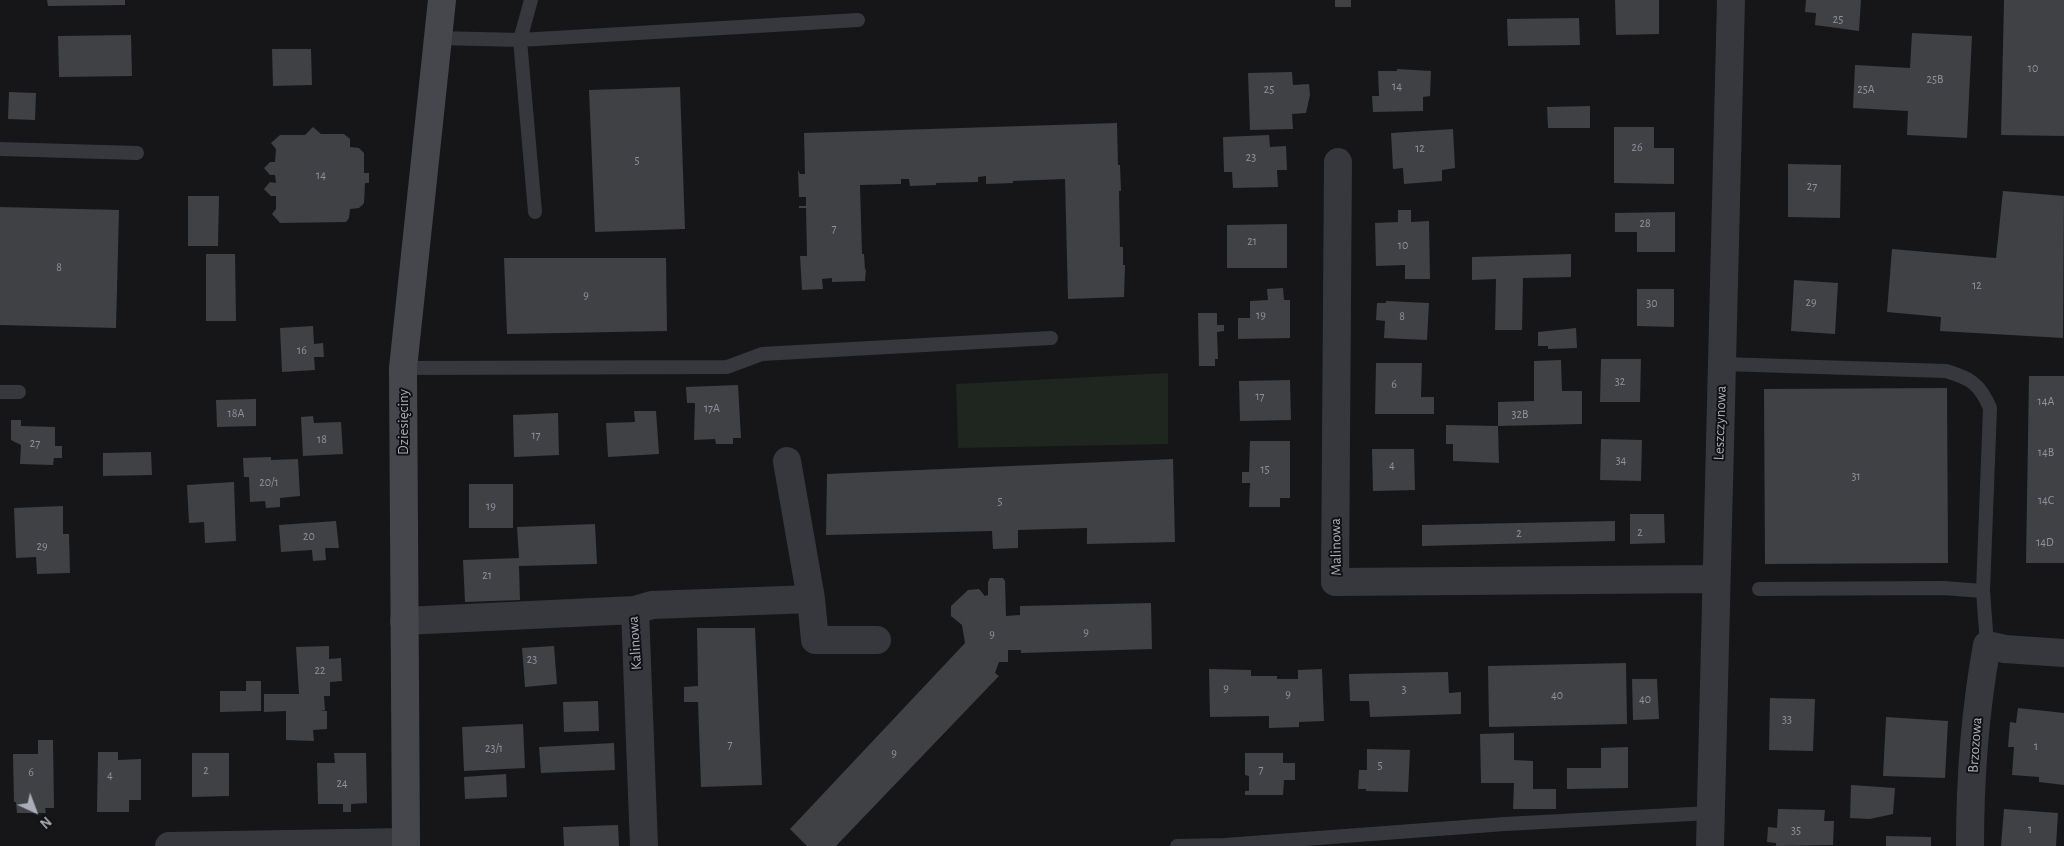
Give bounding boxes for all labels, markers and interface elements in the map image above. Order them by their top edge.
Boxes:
house number: 25 [1833,12,1843,26]
house number: 10 [2028,61,2038,75]
house number: 25B [1927,72,1943,86]
house number: 14 [1392,79,1402,93]
house number: 25 [1264,82,1274,96]
house number: 25A [1857,82,1875,96]
house number: 26 [1631,140,1643,154]
house number: 12 [1415,141,1425,155]
house number: 23 [1246,150,1256,164]
house number: 5 [634,153,640,167]
house number: 14 [316,168,326,182]
house number: 27 [1807,179,1817,193]
house number: 28 [1639,216,1651,230]
house number: 7 [831,221,837,235]
house number: 21 [1247,234,1257,248]
house number: 10 [1398,238,1408,252]
house number: 8 [56,260,62,274]
house number: 12 [1972,278,1982,292]
house number: 9 [583,288,589,302]
house number: 29 [1805,295,1817,309]
house number: 30 [1646,296,1658,310]
house number: 19 [1256,308,1266,322]
house number: 8 [1399,309,1405,323]
house number: 16 [297,343,307,357]
house number: 32 [1615,374,1625,388]
house number: 6 [1391,377,1397,391]
street label: Leszczynowa [1710,385,1730,461]
street label: Dziesięciny [394,389,412,455]
house number: 17 [1255,389,1265,403]
house number: 14A [2038,394,2054,408]
house number: 17A [704,401,720,415]
house number: 18A [228,406,244,420]
house number: 32B [1512,407,1528,421]
house number: 17 [531,428,541,442]
house number: 18 [317,432,327,446]
house number: 27 [30,436,40,450]
house number: 14B [2038,445,2054,459]
house number: 34 [1616,453,1626,467]
house number: 4 [1389,458,1395,472]
house number: 15 [1260,462,1270,476]
house number: 31 [1851,469,1861,483]
house number: 20/1 [259,475,279,489]
house number: 14C [2038,493,2054,507]
house number: 5 [997,494,1003,508]
house number: 19 [486,499,496,513]
street label: Malinowa [1326,518,1346,576]
house number: 2 [1637,525,1643,539]
house number: 2 [1516,526,1522,540]
house number: 20 [303,529,315,543]
house number: 14D [2036,535,2054,549]
house number: 29 [36,539,48,553]
house number: 21 [482,568,492,582]
street label: Kalinowa [624,615,646,671]
house number: 9 [1083,625,1089,639]
house number: 9 [989,627,995,641]
house number: 23 [527,652,537,666]
house number: 22 [315,663,325,677]
house number: 9 [1223,681,1229,695]
house number: 3 [1402,682,1406,696]
house number: 9 [1285,687,1291,701]
house number: 40 [1551,688,1563,702]
house number: 40 [1639,692,1651,706]
house number: 33 [1782,712,1792,726]
street label: Brzozowa [1964,717,1986,773]
house number: 7 [727,737,733,751]
house number: 1 [2034,739,2038,753]
house number: 23/1 [485,741,503,755]
house number: 9 [891,746,897,760]
house number: 5 [1377,758,1383,772]
house number: 7 [1258,762,1264,776]
house number: 2 [203,763,209,777]
house number: 6 [28,765,34,779]
house number: 4 [107,768,113,782]
house number: 24 [336,776,348,790]
north arrow [10,786,60,836]
text: N [37,814,54,830]
house number: 1 [2028,822,2032,836]
house number: 35 [1791,823,1801,837]

